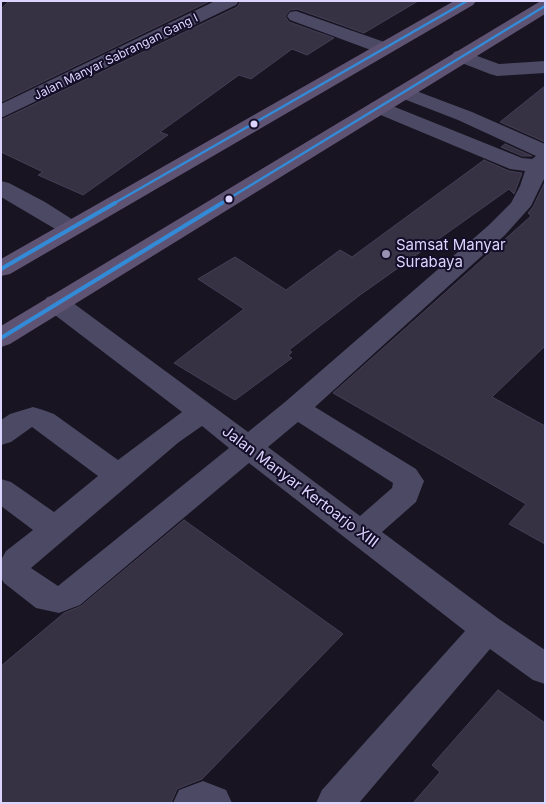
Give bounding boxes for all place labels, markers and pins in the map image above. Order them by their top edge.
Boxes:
unlabelled marker [249,119,259,129]
unlabelled marker [224,194,234,204]
place label: Samsat Manyar Surabaya [396,236,506,271]
marker: Samsat Manyar Surabaya [380,248,392,260]

